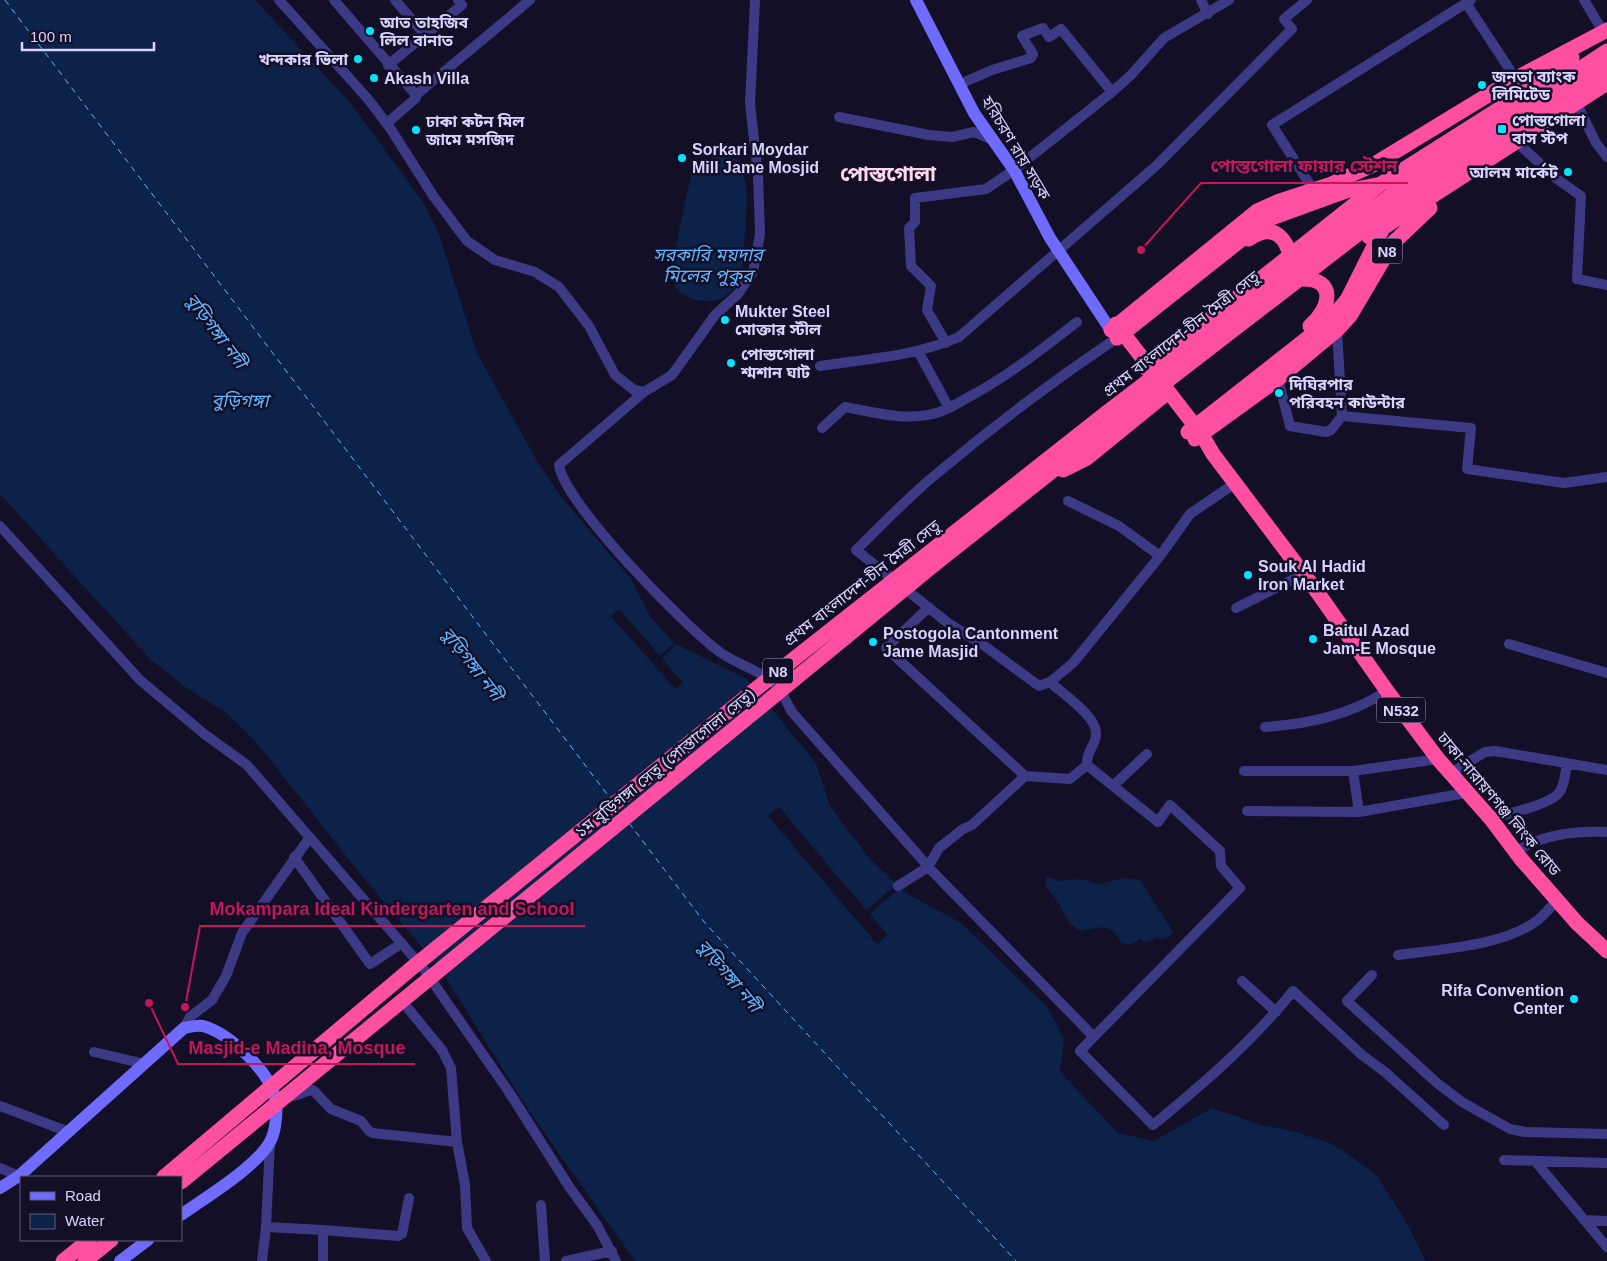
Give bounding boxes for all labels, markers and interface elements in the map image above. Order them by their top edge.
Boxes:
place label: আত তাহজিব লিল বানাত [379,14,468,49]
scale bar [22,20,155,52]
marker: আত তাহজিব লিল বানাত [364,25,376,37]
text: 100 m [30,28,72,45]
place label: খন্দকার ভিলা [258,51,348,68]
marker: খন্দকার ভিলা [352,53,364,65]
place label: জনতা ব্যাংক লিমিটেড [1491,68,1576,103]
place label: Akash Villa [384,70,469,87]
marker: Akash Villa [368,72,380,84]
marker: জনতা ব্যাংক লিমিটেড [1476,79,1488,91]
street label: হরিচরণ রায় সড়ক [978,92,1055,204]
place label: পোস্তগোলা বাস স্টপ [1511,112,1586,147]
place label: ঢাকা কটন মিল জামে মসজিদ [425,113,525,148]
marker: পোস্তগোলা বাস স্টপ [1496,123,1508,135]
marker: ঢাকা কটন মিল জামে মসজিদ [410,124,422,136]
place label: Sorkari Moydar Mill Jame Mosjid [692,141,819,176]
callout: পোস্তগোলা ফায়ার স্টেশন [1201,150,1408,183]
marker: Sorkari Moydar Mill Jame Mosjid [676,152,688,164]
text: পোস্তগোলা ফায়ার স্টেশন [1210,156,1398,176]
district label: পোস্তগোলা [840,162,937,185]
place label: আলম মার্কেট [1468,162,1559,181]
marker: আলম মার্কেট [1562,166,1574,178]
road number: N8 [1372,238,1402,264]
water label: সরকারি ময়দার মিলের পুকুর [653,244,766,287]
street label: প্রথম বাংলাদেশ-চীন মৈত্রী সেতু [1099,267,1264,401]
water label: বুড়িগঙ্গা নদী [181,289,253,375]
place label: Mukter Steel মোক্তার স্টীল [735,303,830,338]
marker: Mukter Steel মোক্তার স্টীল [719,314,731,326]
place label: পোস্তগোলা শ্মশান ঘাট [740,346,815,381]
marker: পোস্তগোলা শ্মশান ঘাট [725,357,737,369]
place label: দিঘিরপার পরিবহন কাউন্টার [1288,376,1405,411]
marker: দিঘিরপার পরিবহন কাউন্টার [1273,387,1285,399]
water label: বুড়িগঙ্গা [211,390,272,412]
street label: প্রথম বাংলাদেশ-চীন মৈত্রী সেতু [780,516,945,650]
place label: Souk Al Hadid Iron Market [1258,558,1366,593]
marker: Souk Al Hadid Iron Market [1242,569,1254,581]
place label: Baitul Azad Jam-E Mosque [1323,622,1436,657]
water label: বুড়িগঙ্গা নদী [436,623,510,708]
place label: Postogola Cantonment Jame Masjid [883,625,1059,660]
marker: Baitul Azad Jam-E Mosque [1307,633,1319,645]
marker: Postogola Cantonment Jame Masjid [867,636,879,648]
road number: N8 [763,658,793,684]
street label: ১ম বুড়িগঙ্গা সেতু (পোস্তাগোলা সেতু) [571,685,759,842]
road number: N532 [1377,698,1425,722]
street label: ঢাকা-নারায়ণগঞ্জ লিংক রোড [1434,728,1565,879]
callout: Mokampara Ideal Kindergarten and School [200,893,585,926]
text: Mokampara Ideal Kindergarten and School [209,899,575,919]
water label: বুড়িগঙ্গা নদী [692,935,768,1019]
place label: Rifa Convention Center [1441,982,1564,1017]
marker: Rifa Convention Center [1568,993,1580,1005]
callout: Masjid-e Madina, Mosque [178,1031,415,1064]
text: Masjid-e Madina, Mosque [188,1038,406,1058]
legend [20,1176,182,1241]
text: Road [65,1187,101,1204]
text: Water [65,1212,104,1229]

